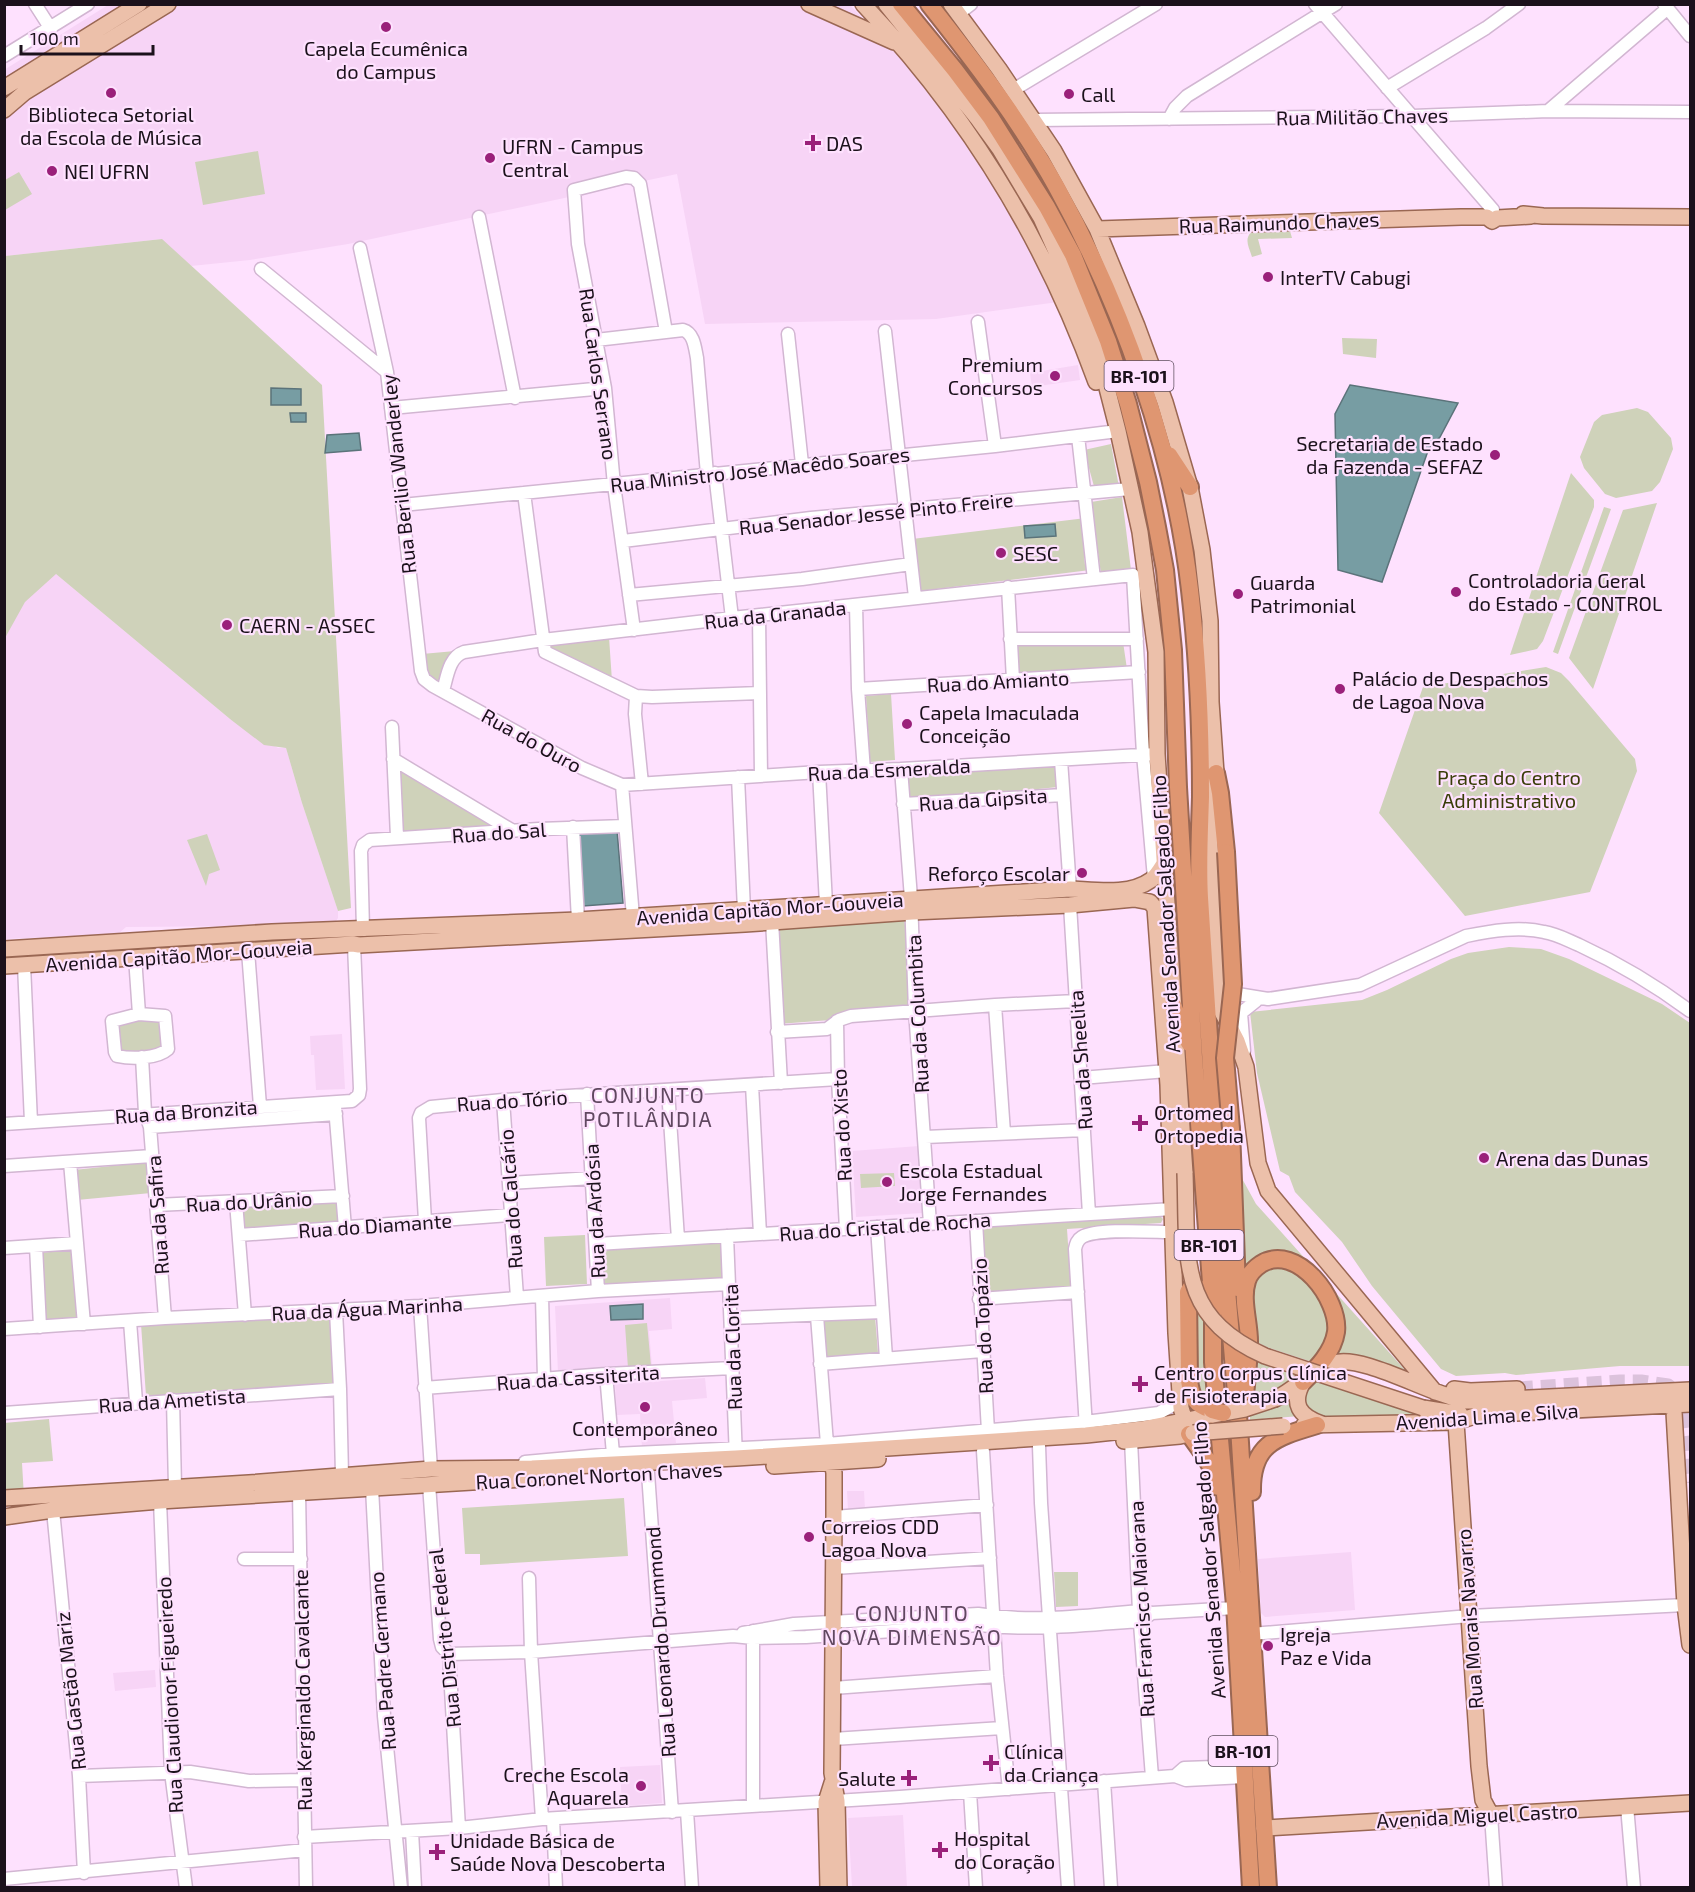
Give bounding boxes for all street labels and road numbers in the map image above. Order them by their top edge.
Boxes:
street label: Rua Militão Chaves [1276,102,1448,130]
street label: Rua Raimundo Chaves [1178,207,1380,237]
street label: Rua Carlos Serrano [575,286,623,462]
road number: BR-101 [1104,361,1174,391]
street label: Rua Berilio Wanderley [376,373,420,575]
street label: Rua Ministro José Macêdo Soares [609,441,911,497]
street label: Rua Senador Jessé Pinto Freire [738,487,1014,539]
street label: Rua da Granada [703,595,847,633]
street label: Rua do Amianto [926,665,1070,697]
street label: Rua do Ouro [478,703,586,777]
street label: Rua da Esmeralda [807,753,971,785]
street label: Avenida Senador Salgado Filho [1146,774,1184,1054]
street label: Rua da Gipsita [918,783,1048,815]
street label: Rua do Sal [451,817,547,847]
street label: Avenida Capitão Mor-Gouveia [636,887,904,929]
street label: Avenida Capitão Mor-Gouveia [45,934,313,976]
street label: Rua da Columbita [901,934,933,1094]
street label: Rua da Sheelita [1063,989,1097,1131]
street label: Rua do Xisto [826,1068,856,1182]
street label: Rua do Tório [456,1084,568,1116]
street label: Rua da Bronzita [114,1094,258,1128]
street label: Rua do Calcário [493,1128,527,1270]
street label: Rua da Ardósia [578,1143,610,1279]
street label: Rua da Safira [141,1155,173,1275]
street label: Rua do Urânio [185,1186,313,1216]
street label: Rua do Cristal de Rocha [778,1207,992,1245]
street label: Rua do Diamante [297,1208,453,1242]
road number: BR-101 [1174,1230,1244,1260]
street label: Rua do Topázio [966,1258,998,1394]
street label: Rua da Clorita [718,1283,746,1411]
street label: Rua da Água Marinha [271,1291,463,1325]
street label: Rua da Cassiterita [496,1359,660,1395]
street label: Rua da Ametista [98,1383,246,1417]
street label: Avenida Lima e Silva [1395,1398,1579,1434]
street label: Avenida Senador Salgado Filho [1186,1420,1230,1700]
street label: Rua Coronel Norton Chaves [475,1457,723,1493]
street label: Rua Francisco Maiorana [1123,1500,1159,1718]
street label: Rua Leonardo Drummond [640,1526,680,1758]
street label: Rua Morais Navarro [1451,1528,1487,1710]
street label: Rua Distrito Federal [423,1547,465,1729]
street label: Rua Kerginaldo Cavalcante [288,1569,316,1811]
street label: Rua Padre Germano [364,1571,400,1751]
street label: Rua Claudionor Figueiredo [151,1576,187,1814]
street label: Rua Gastão Mariz [50,1611,90,1771]
road number: BR-101 [1208,1736,1278,1766]
street label: Avenida Miguel Castro [1376,1798,1578,1832]

